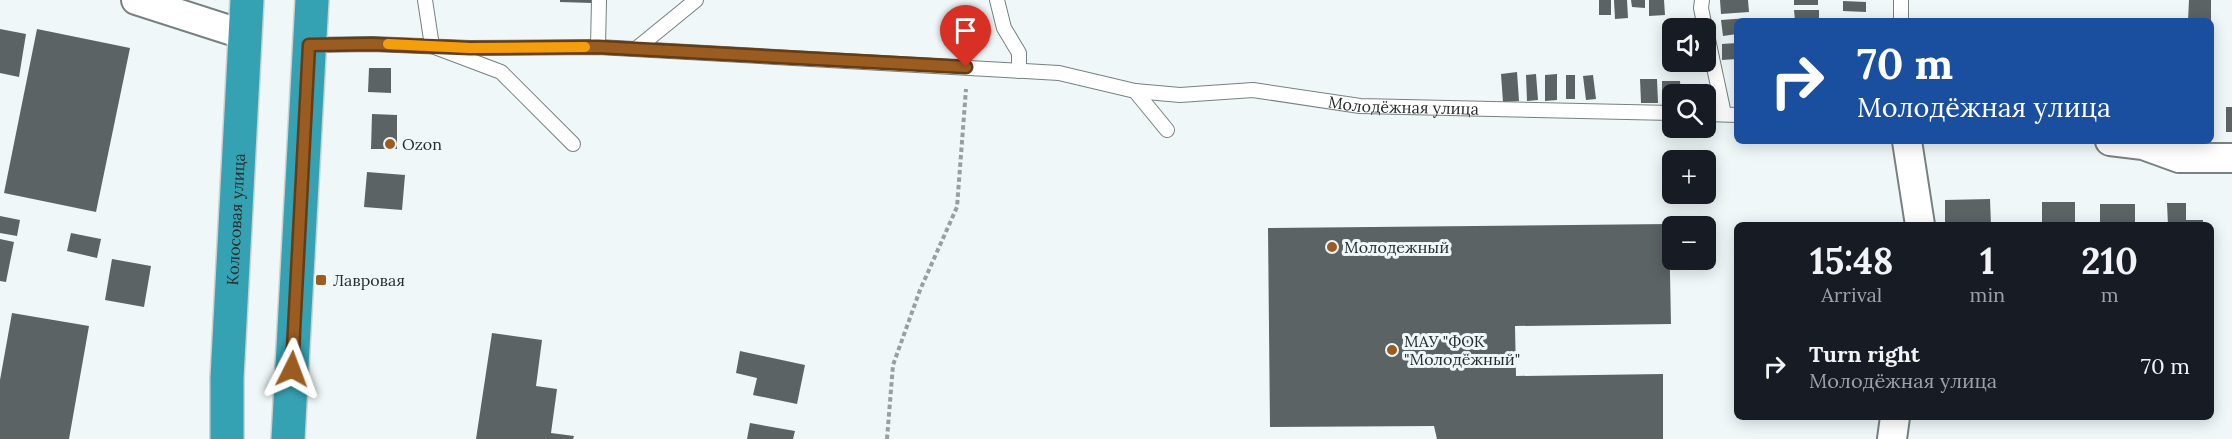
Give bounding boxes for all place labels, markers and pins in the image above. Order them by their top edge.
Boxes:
pin [940,5,991,67]
place label: Ozon [402,134,442,154]
marker: Ozon [383,137,397,151]
place label: Молодежный [1344,237,1449,257]
marker: Молодежный [1325,240,1339,254]
place label: Лавровая [333,270,405,290]
marker: Лавровая [314,273,328,287]
place label: МАУ "ФОК "Молодёжный" [1404,331,1520,369]
marker: МАУ "ФОК "Молодёжный" [1385,343,1399,357]

